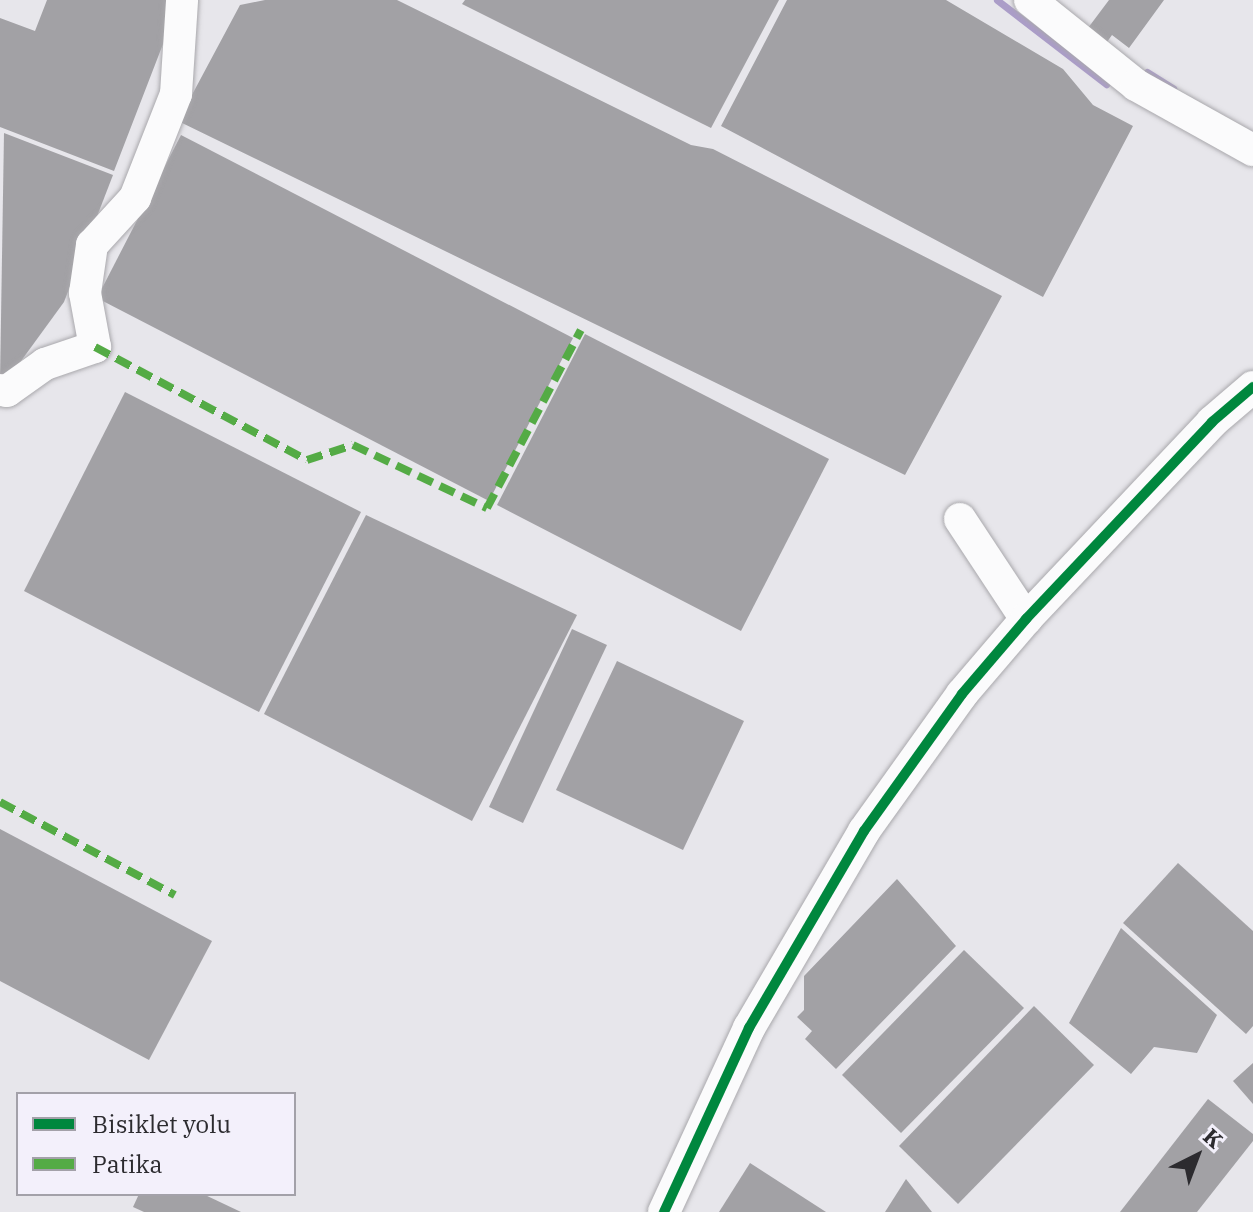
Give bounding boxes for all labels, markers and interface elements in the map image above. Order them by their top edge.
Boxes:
legend [16,1092,296,1196]
text: Bisiklet yolu [92,1108,231,1140]
north arrow [1157,1116,1237,1196]
text: K [1197,1121,1229,1154]
text: Patika [92,1148,163,1180]

